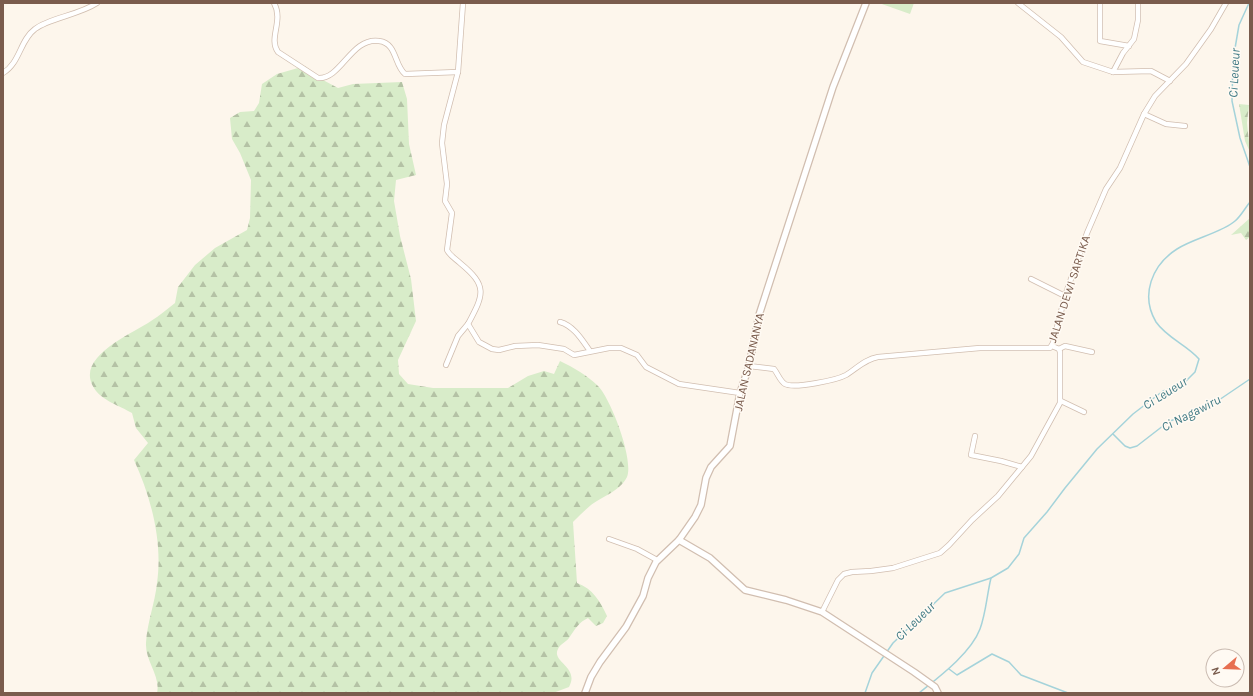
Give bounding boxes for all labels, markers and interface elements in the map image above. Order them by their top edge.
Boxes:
water label: Ci Leueur [1225,47,1243,98]
street label: JALAN DEWI SARTIKA [1045,234,1093,344]
street label: JALAN SADANANYA [731,311,767,412]
water label: Ci Leueur [1140,373,1190,413]
water label: Ci Nagawiru [1159,392,1223,434]
water label: Ci Leueur [892,598,938,644]
north arrow [1205,648,1245,688]
text: N [1209,665,1223,677]

